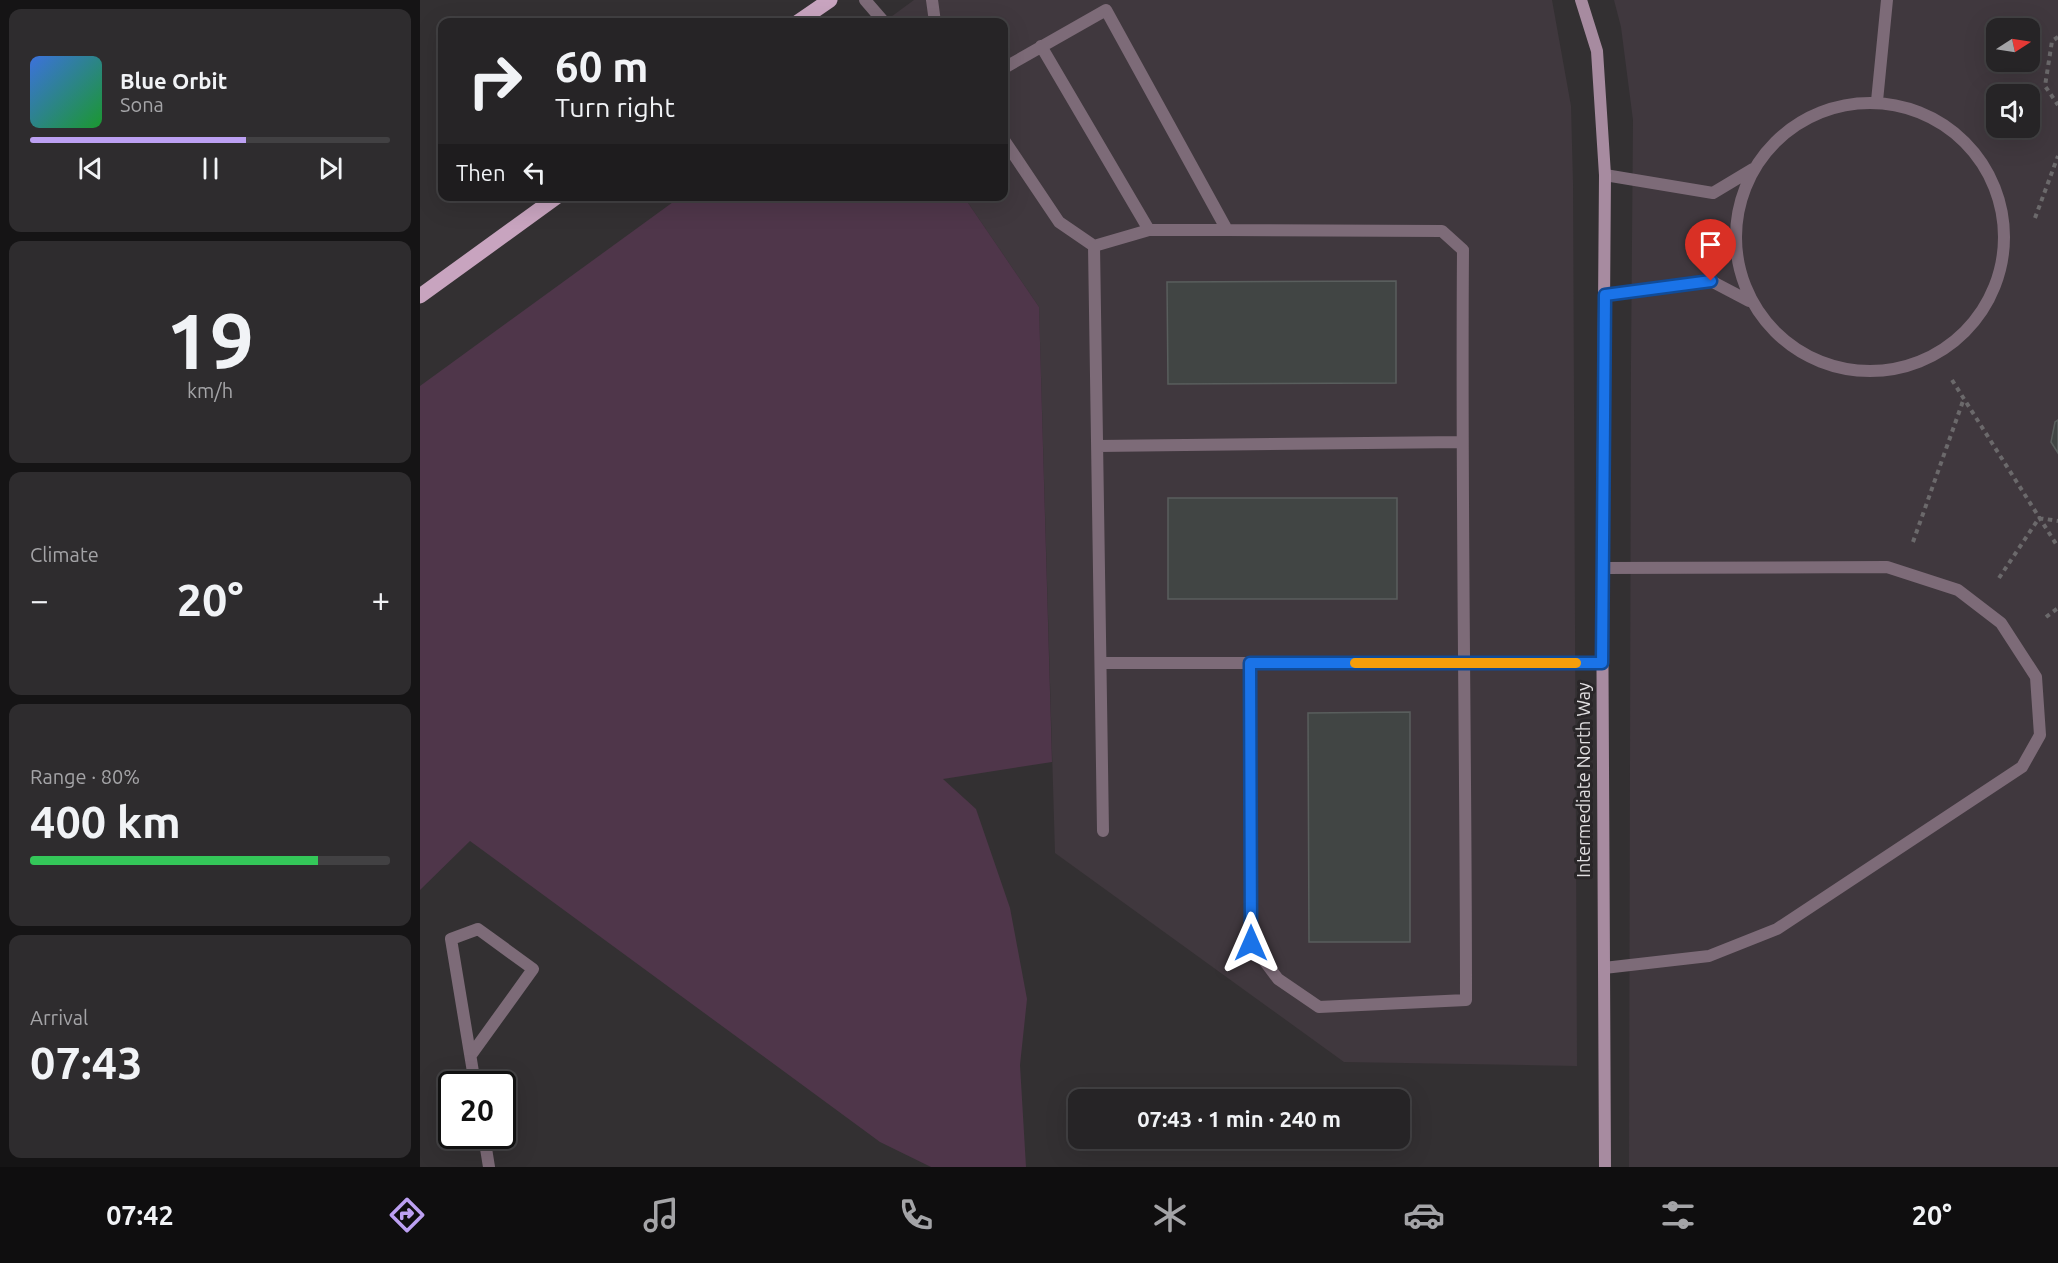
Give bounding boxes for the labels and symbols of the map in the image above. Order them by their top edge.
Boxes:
north arrow [1986,18,2040,72]
pin [1685,219,1736,281]
street label: Intermediate North Way [1573,682,1593,878]
position arrow [1219,911,1283,975]
speed limit sign: 20 [438,1071,516,1149]

